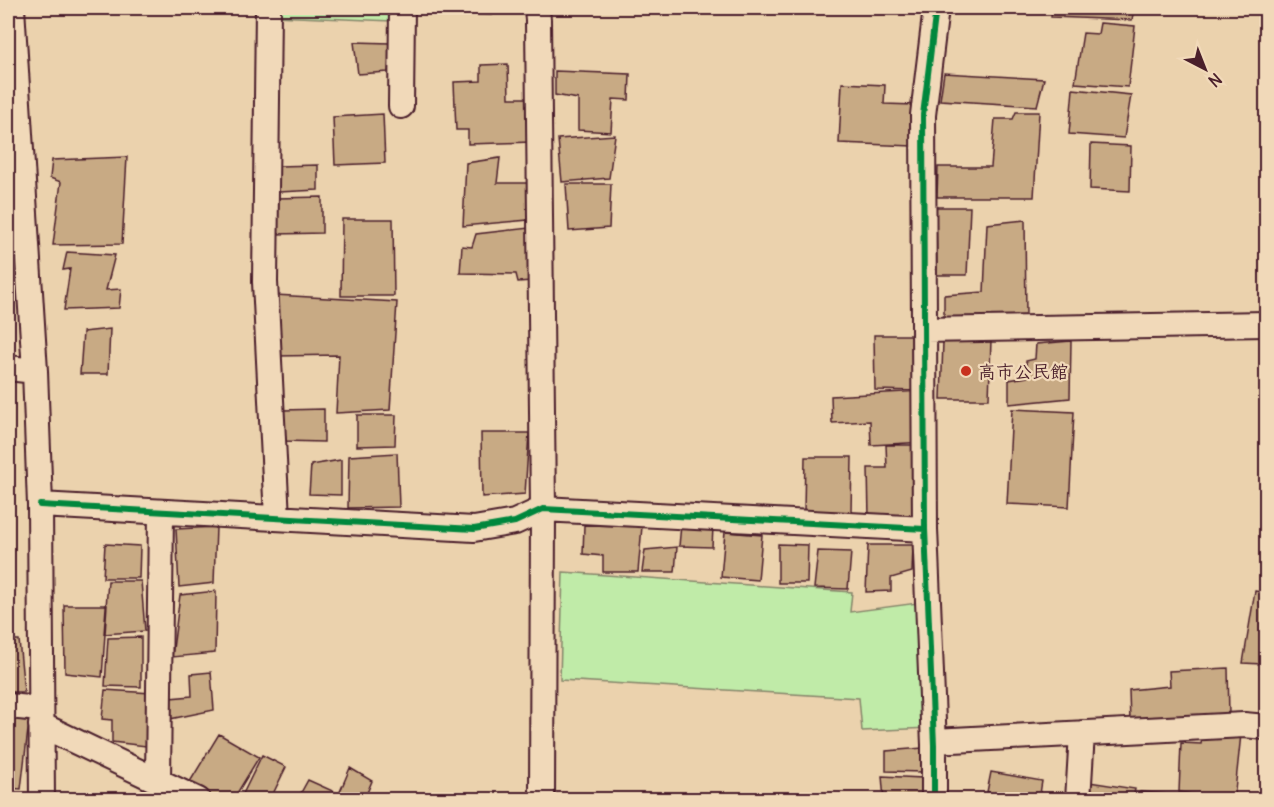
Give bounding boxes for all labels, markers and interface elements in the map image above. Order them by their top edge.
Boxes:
north arrow [1175,39,1235,99]
text: N [1204,69,1226,91]
place label: 高市公民館 [978,360,1068,383]
marker: 高市公民館 [959,364,973,378]

